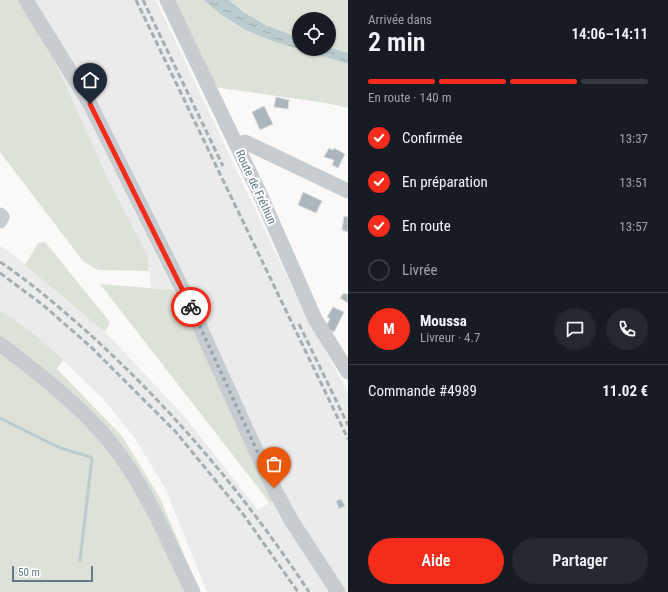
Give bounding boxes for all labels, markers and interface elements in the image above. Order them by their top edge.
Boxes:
map controls [292,12,336,56]
button: locate [292,12,336,56]
text: Arrivée dans [368,12,432,27]
text: 14:06–14:11 [571,25,648,43]
text: 2 min [368,27,426,57]
pin [73,63,107,104]
icon: home [79,69,101,91]
text: En route · 140 m [368,90,451,105]
icon: check [368,127,390,149]
text: Confirmée [402,129,463,147]
text: 13:37 [619,131,648,146]
street label: Route de Fréthun [233,148,279,226]
icon: check [368,171,390,193]
text: En préparation [402,173,488,191]
text: 13:51 [619,175,648,190]
icon: check [368,215,390,237]
text: En route [402,217,451,235]
text: 13:57 [619,219,648,234]
text: Livrée [402,261,438,279]
courier [171,287,211,327]
icon: bike [180,296,202,318]
button: chat [554,308,596,350]
button: phone [606,308,648,350]
text: Moussa [420,312,467,330]
text: M [383,320,395,338]
text: Livreur · 4.7 [420,330,480,345]
text: Commande #4989 [368,382,477,400]
text: 11.02 € [602,382,648,400]
pin [257,447,291,488]
icon: bag [263,453,285,475]
button: Aide [368,538,504,584]
button: Partager [512,538,648,584]
scale bar [12,564,93,583]
text: 50 m [18,566,40,579]

